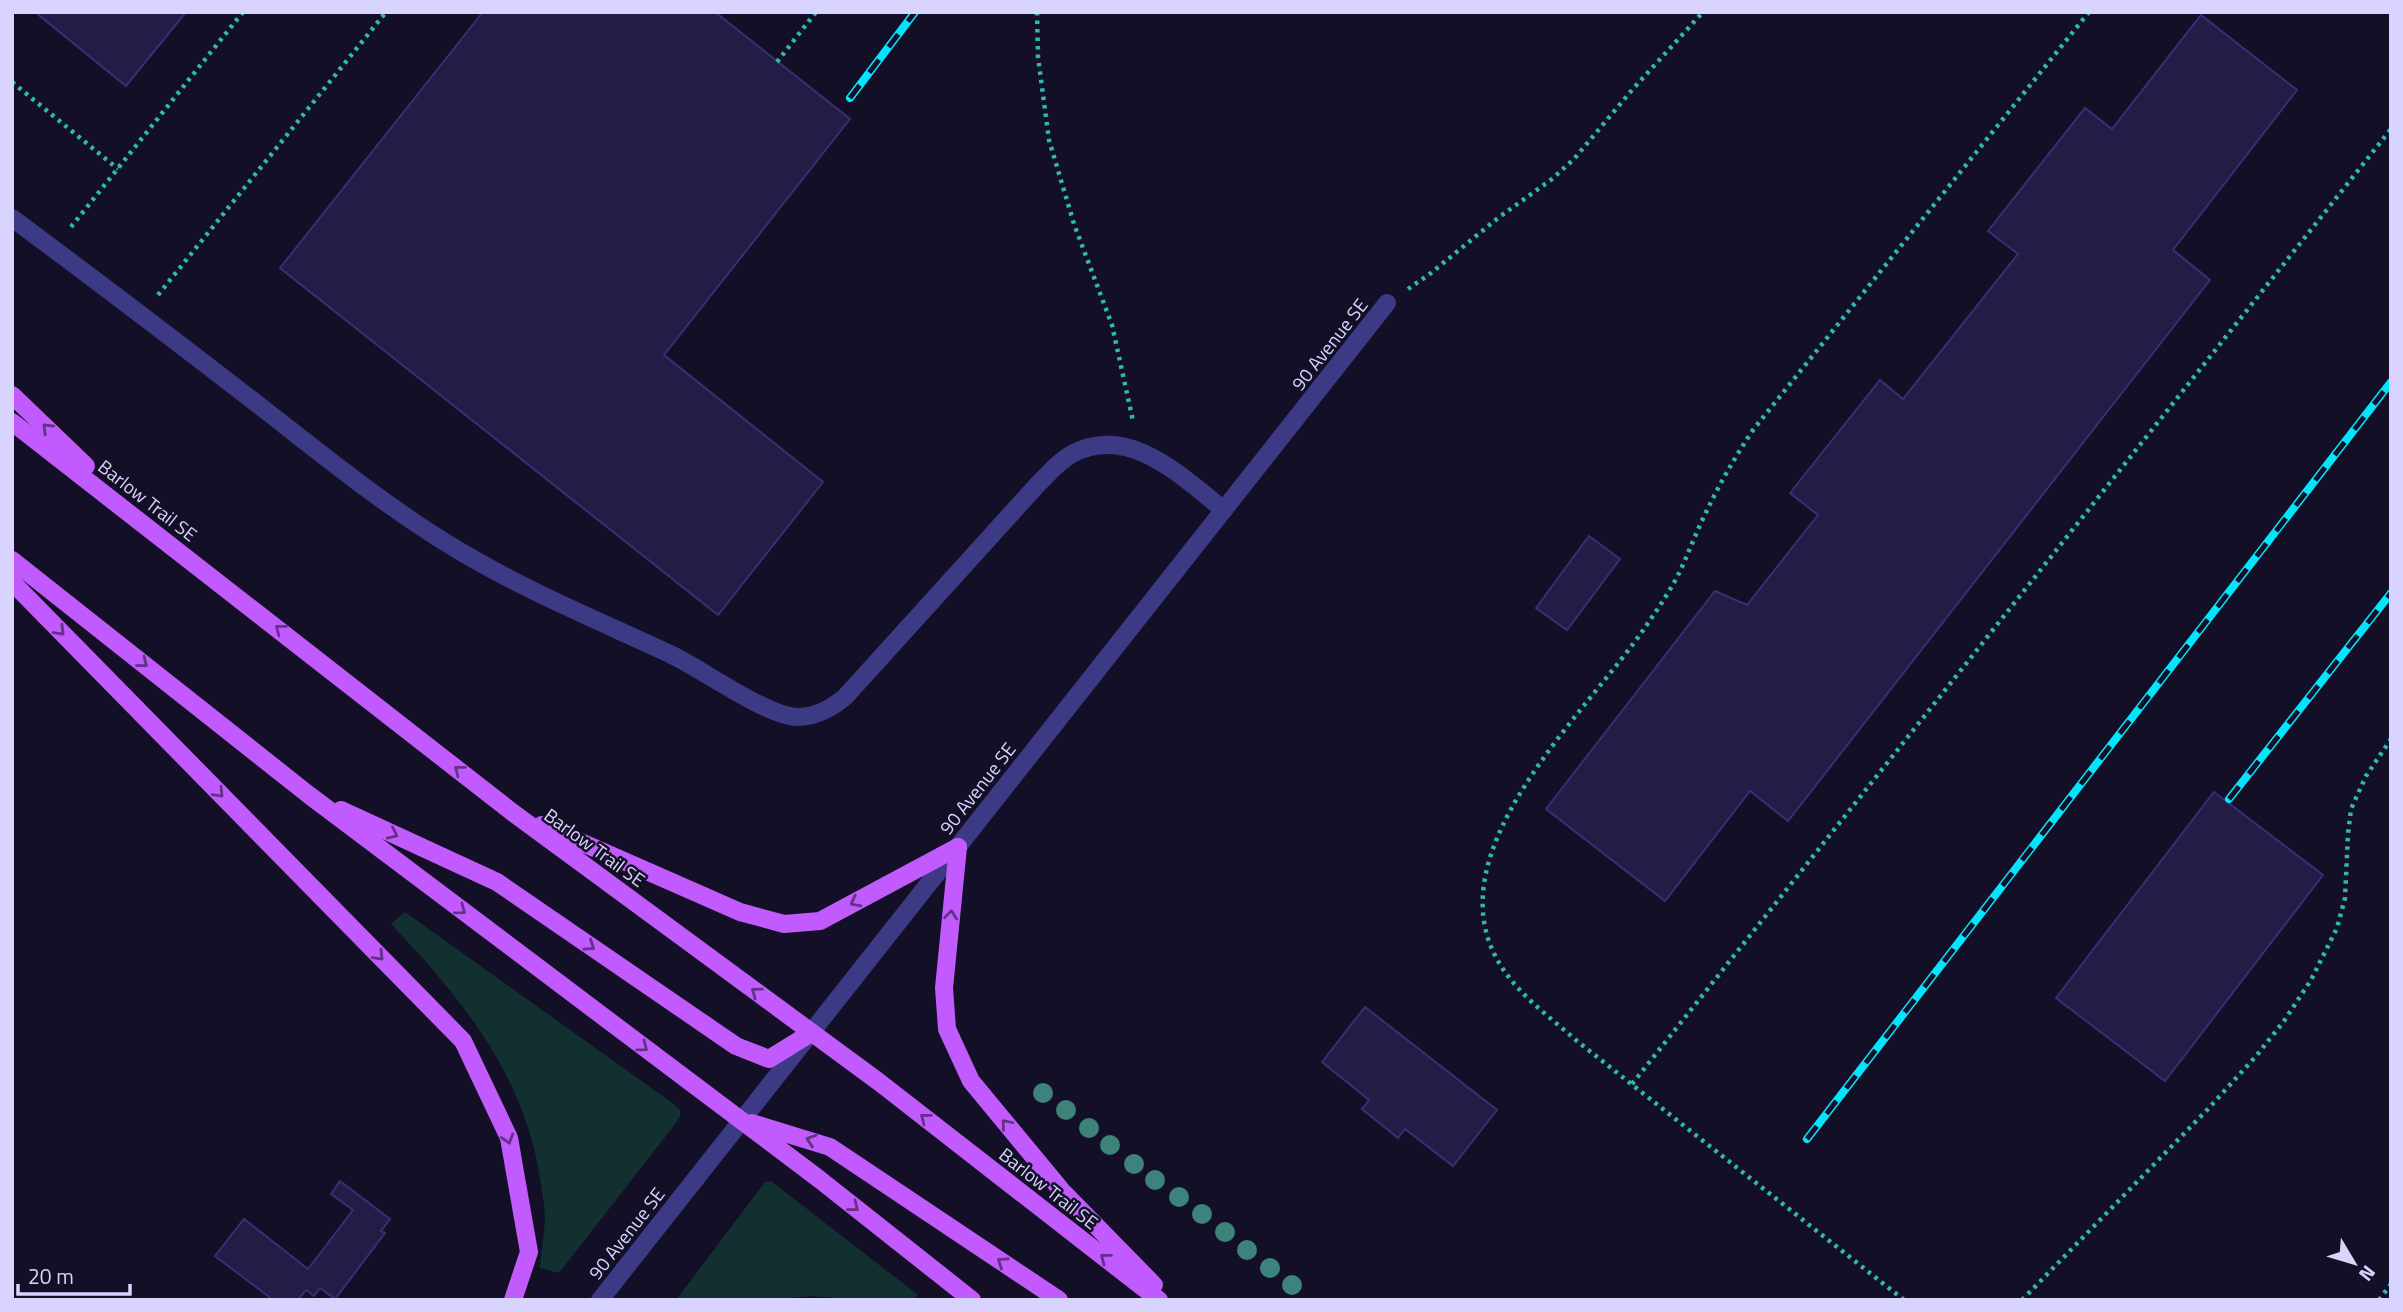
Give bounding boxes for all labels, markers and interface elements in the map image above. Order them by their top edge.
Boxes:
street label: 90 Avenue SE [1284,292,1374,396]
one-way arrow [42,424,55,437]
street label: Barlow Trail SE [92,452,204,548]
one-way arrow [52,623,64,635]
one-way arrow [275,625,288,638]
one-way arrow [135,655,147,668]
street label: 90 Avenue SE [932,736,1022,840]
one-way arrow [454,766,467,778]
one-way arrow [211,785,224,798]
street label: Barlow Trail SE [538,800,652,894]
one-way arrow [386,826,398,840]
one-way arrow [850,894,862,907]
one-way arrow [454,901,466,914]
one-way arrow [944,909,959,920]
one-way arrow [582,938,595,950]
one-way arrow [370,947,383,960]
one-way arrow [751,988,764,1000]
one-way arrow [635,1038,648,1051]
one-way arrow [920,1114,933,1127]
one-way arrow [1002,1119,1015,1131]
one-way arrow [499,1132,514,1144]
one-way arrow [805,1134,817,1149]
street label: Barlow Trail SE [993,1140,1105,1236]
street label: 90 Avenue SE [581,1181,671,1285]
one-way arrow [847,1198,859,1211]
north arrow [2319,1228,2389,1298]
scale bar [18,1252,130,1296]
one-way arrow [1100,1253,1112,1266]
one-way arrow [997,1258,1010,1270]
text: 20 m [28,1260,74,1292]
text: N [2352,1260,2383,1288]

